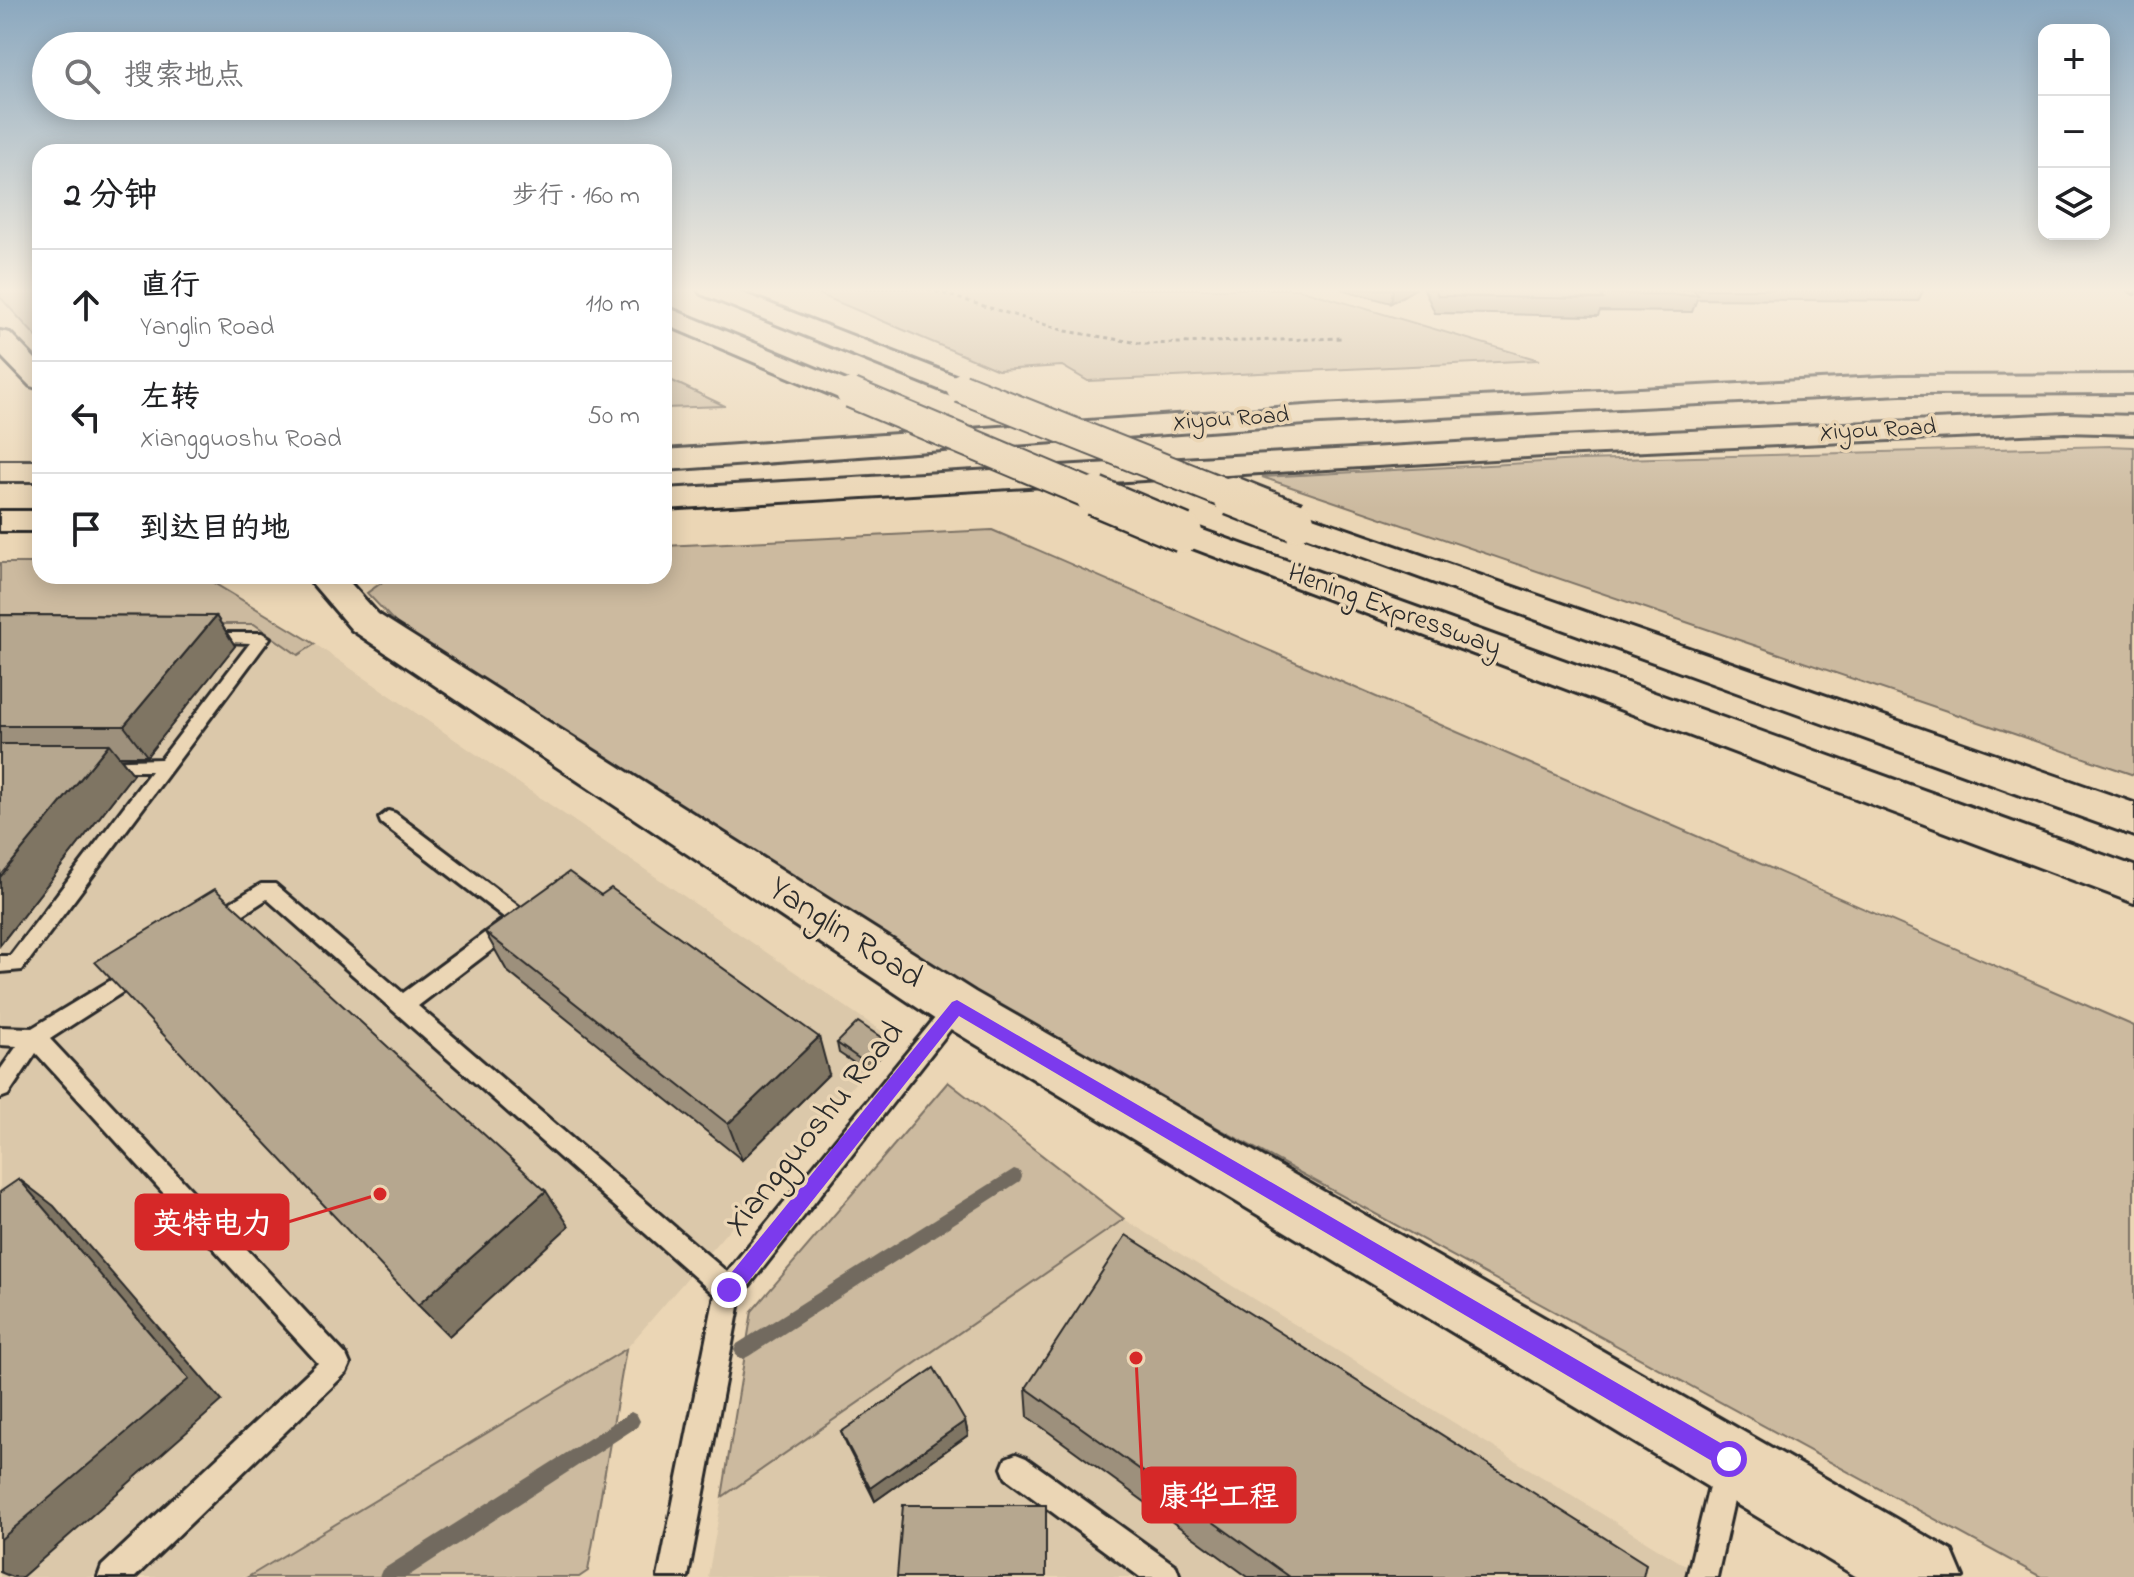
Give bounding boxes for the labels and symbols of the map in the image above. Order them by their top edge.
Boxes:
street label: Xiyou Road [1172,398,1291,443]
street label: Xiyou Road [1819,410,1938,453]
street label: Hening Expressway [1281,553,1507,669]
street label: Yanglin Road [758,865,932,1003]
street label: Xiangguoshu Road [713,1011,917,1247]
callout: 英特电力 [136,1195,288,1249]
text: 英特电力 [152,1204,272,1248]
route end [711,1272,747,1308]
route start [1711,1441,1747,1477]
callout: 康华工程 [1143,1468,1295,1522]
text: 康华工程 [1159,1477,1279,1521]

